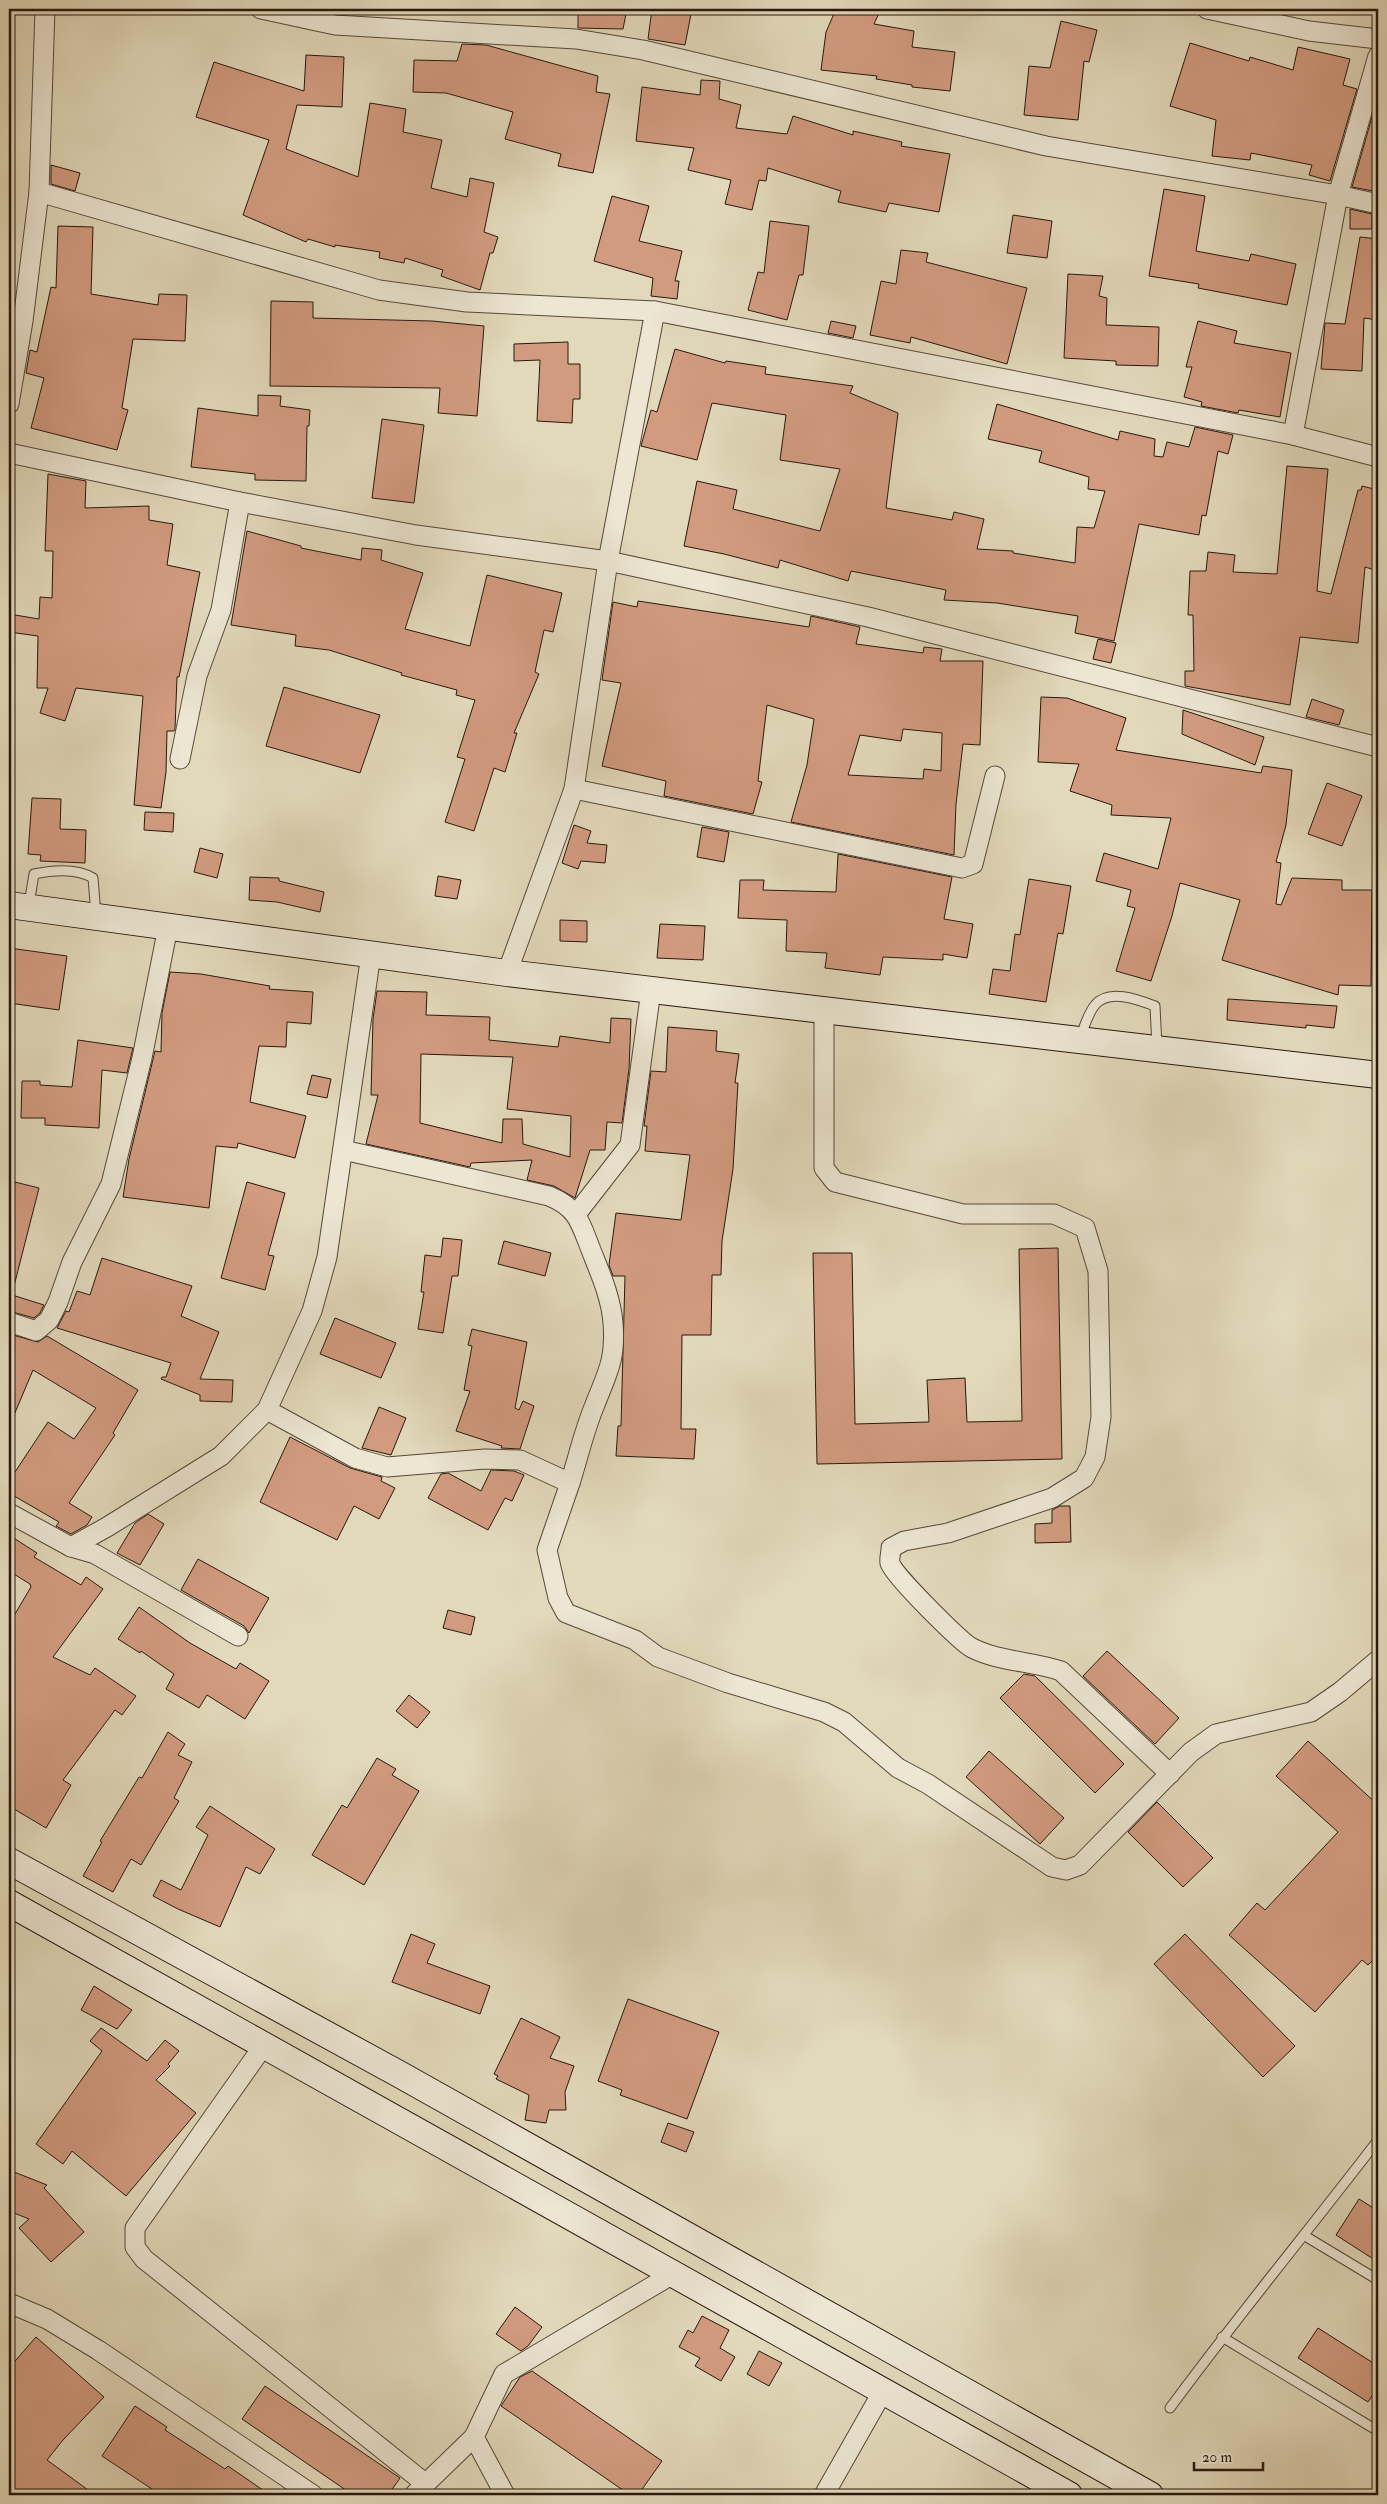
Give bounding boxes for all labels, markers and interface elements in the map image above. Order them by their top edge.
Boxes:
scale bar [1194,2439,1263,2471]
text: 20 m [1202,2448,1232,2467]

